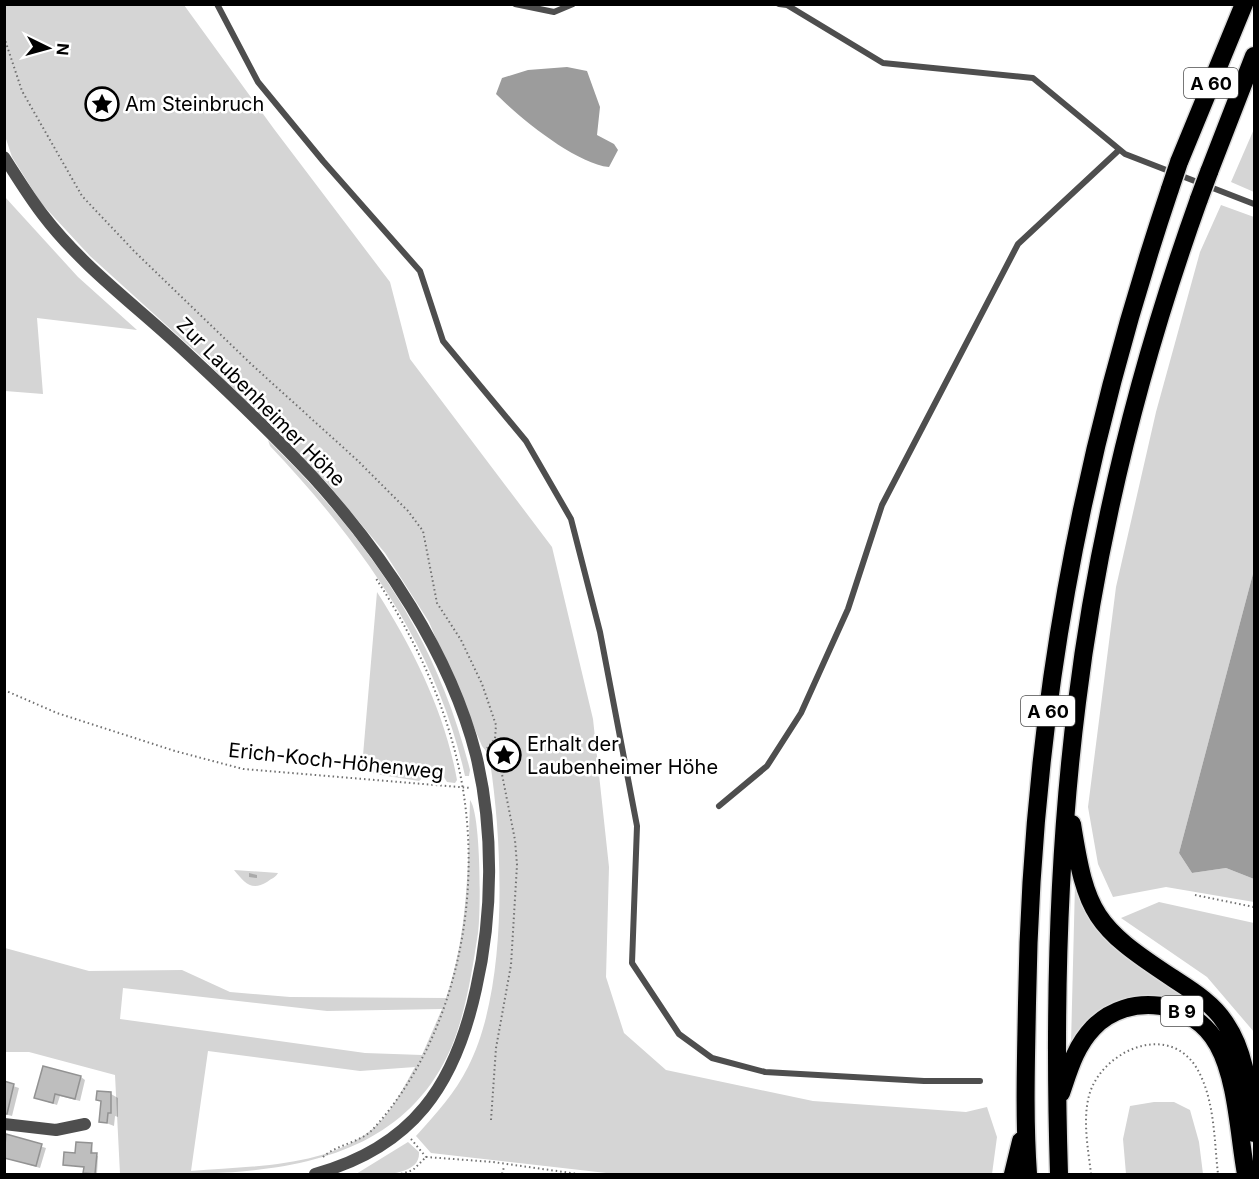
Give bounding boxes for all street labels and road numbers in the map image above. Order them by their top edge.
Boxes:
road number: A 60 [1184,68,1238,98]
street label: Zur Laubenheimer Höhe [172,313,350,491]
road number: A 60 [1021,696,1075,726]
street label: Erich-Koch-Höhenweg [227,738,445,784]
road number: B 9 [1161,996,1203,1026]

